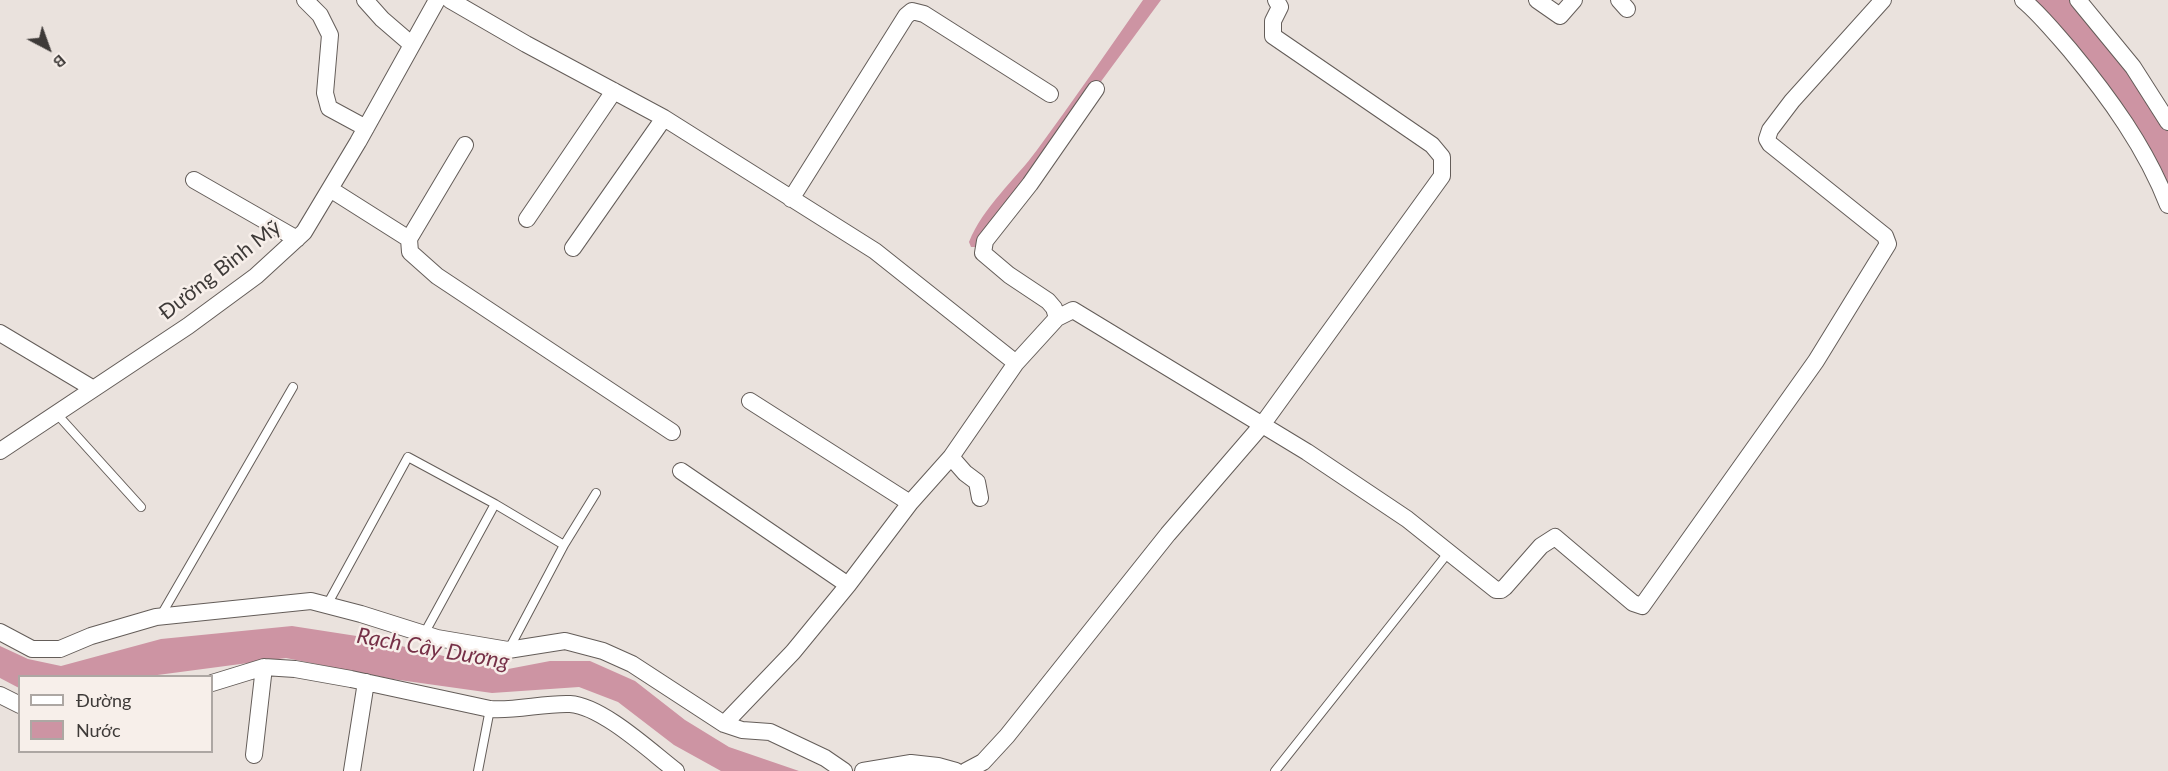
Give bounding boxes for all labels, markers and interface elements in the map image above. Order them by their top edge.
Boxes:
north arrow [18,18,78,78]
text: B [50,51,70,73]
street label: Đường Bình Mỹ [154,215,286,325]
water label: Rạch Cây Dương [355,623,511,675]
legend [18,675,213,753]
text: Đường [76,689,131,711]
text: Nước [76,719,121,741]

